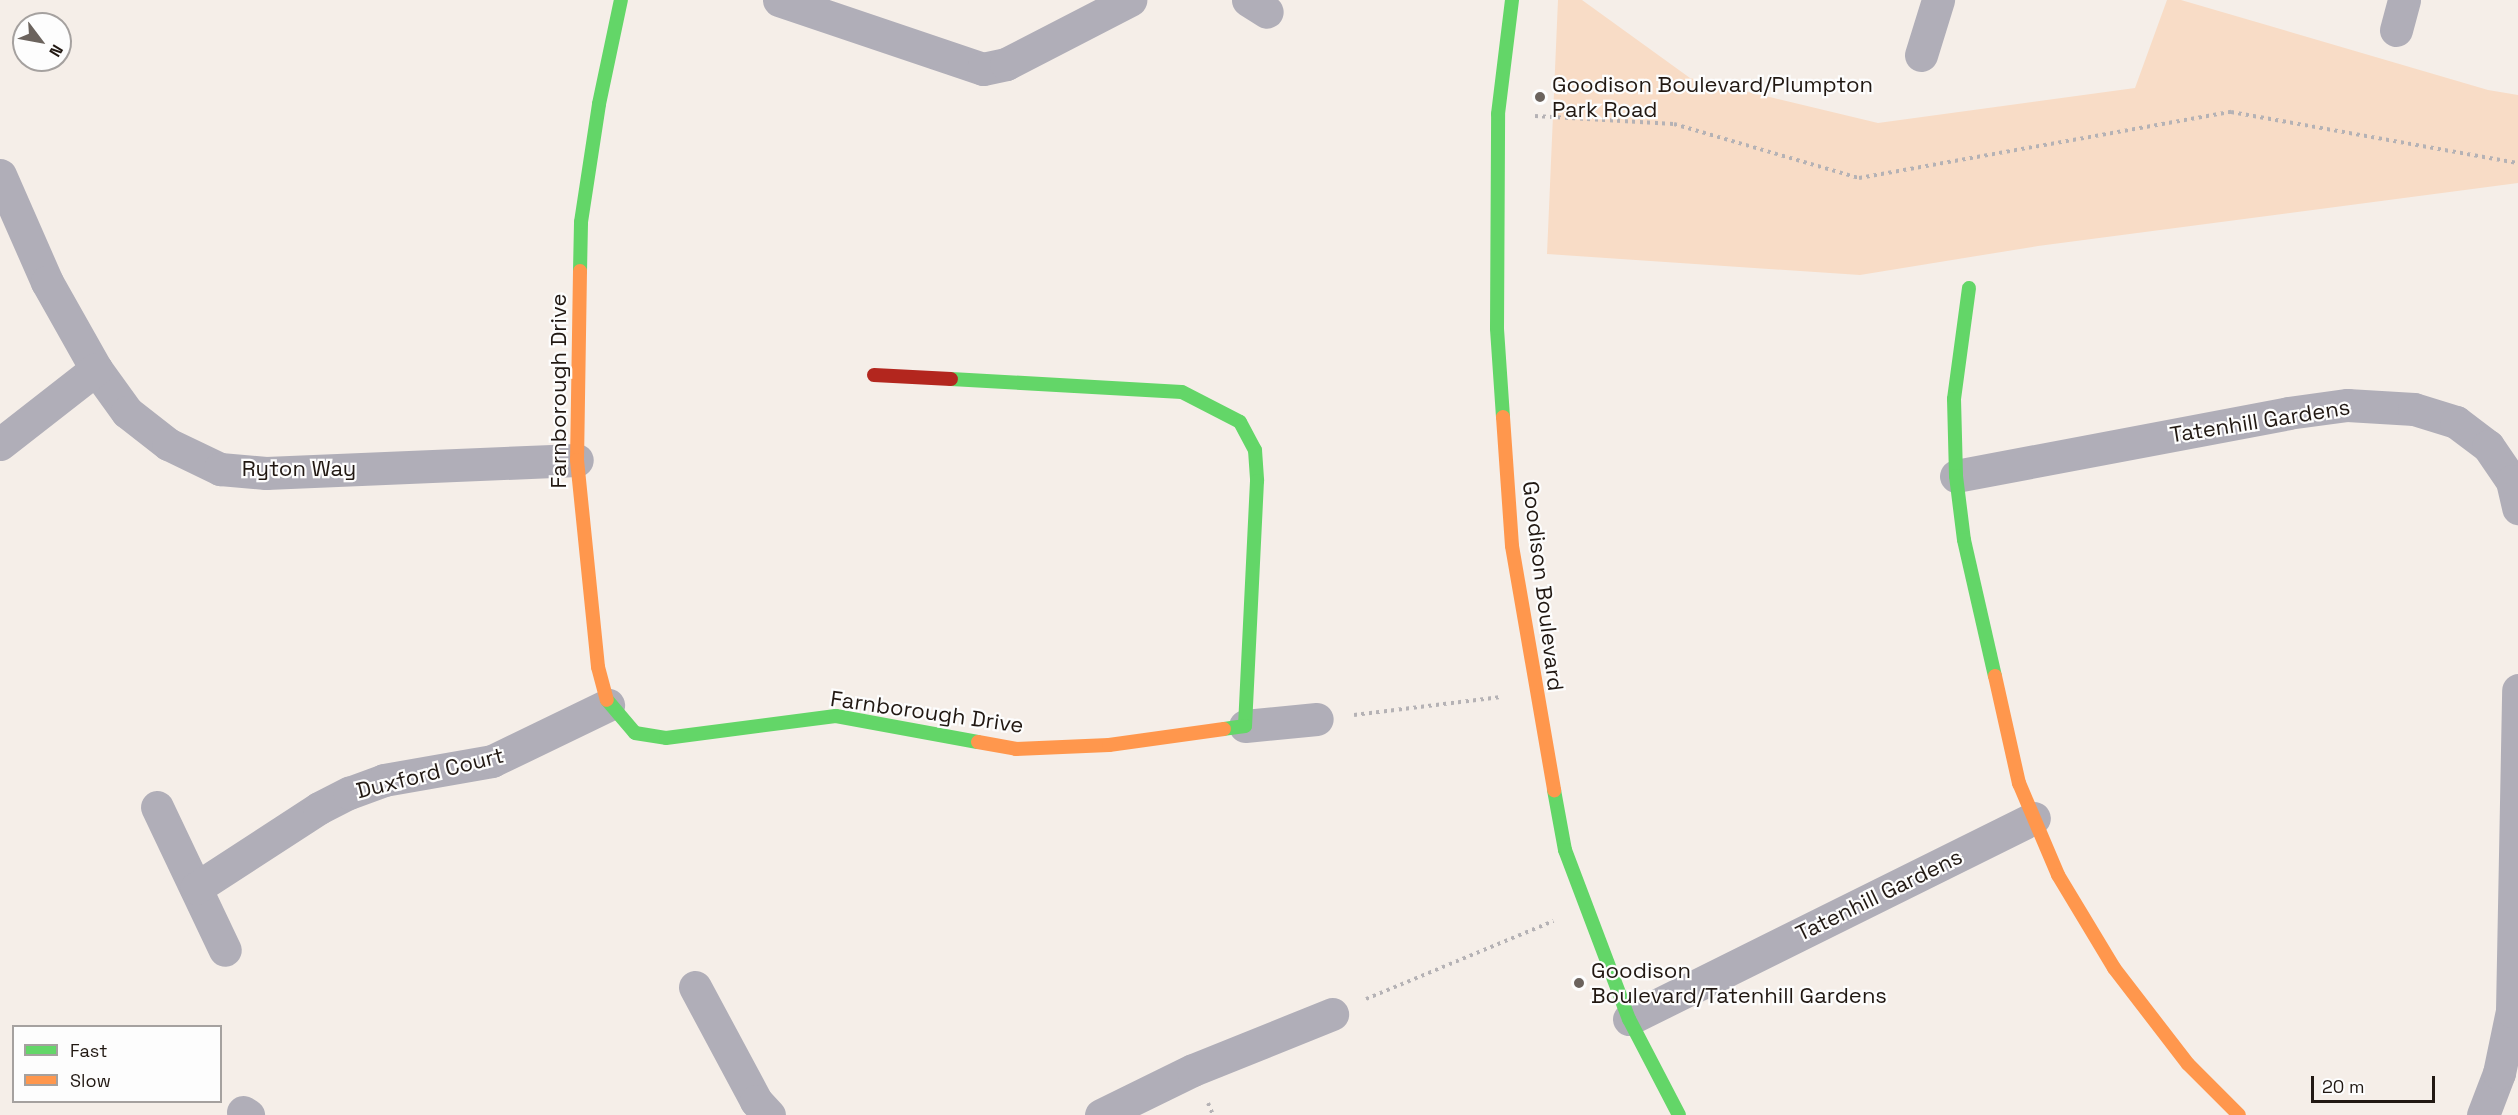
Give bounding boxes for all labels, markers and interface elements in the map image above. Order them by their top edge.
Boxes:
north arrow [12,12,72,72]
text: N [44,41,68,61]
place label: Goodison Boulevard/Plumpton Park Road [1552,71,1873,122]
marker: Goodison Boulevard/Plumpton Park Road [1533,90,1547,104]
street label: Farnborough Drive [546,294,572,488]
street label: Tatenhill Gardens [2168,394,2352,448]
street label: Ryton Way [242,456,356,482]
street label: Goodison Boulevard [1517,479,1569,693]
street label: Farnborough Drive [829,685,1025,739]
street label: Duxford Court [353,742,507,804]
street label: Tatenhill Gardens [1791,843,1967,947]
place label: Goodison Boulevard/Tatenhill Gardens [1591,957,1887,1008]
marker: Goodison Boulevard/Tatenhill Gardens [1572,976,1586,990]
legend [12,1025,222,1103]
text: Fast [70,1039,107,1062]
scale bar [2314,1064,2438,1102]
text: Slow [70,1069,111,1092]
text: 20 m [2322,1075,2365,1098]

